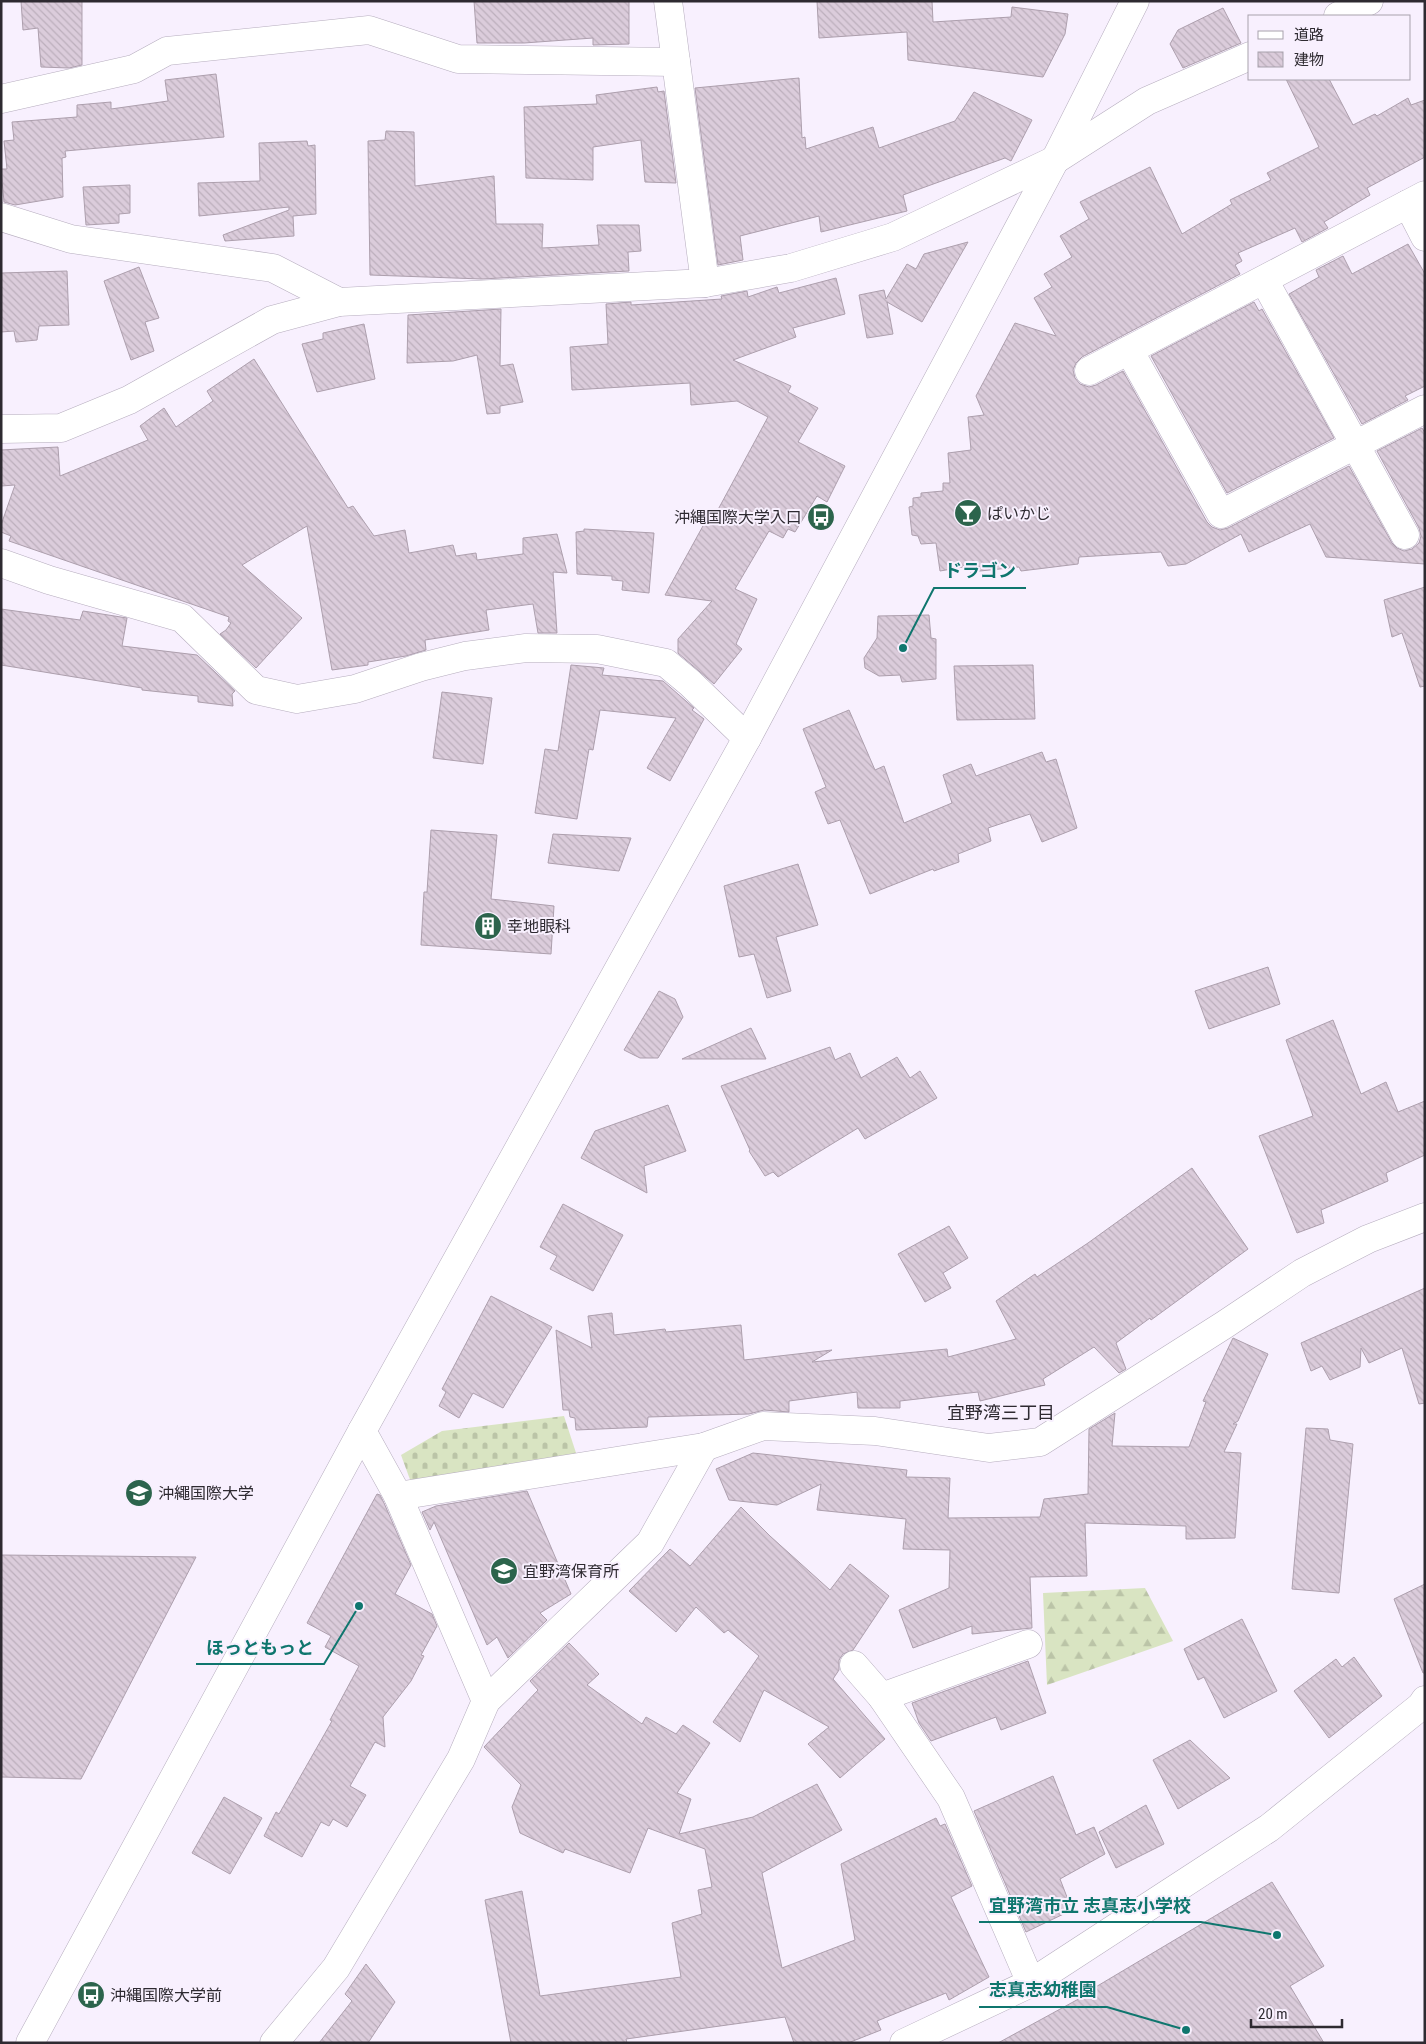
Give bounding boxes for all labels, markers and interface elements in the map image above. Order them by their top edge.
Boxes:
legend [1248,15,1411,80]
text: 道路 [1294,26,1324,44]
text: 建物 [1294,51,1324,69]
bar icon: ぱいかじ [953,498,983,528]
bus stop icon: 沖縄国際大学入口 [806,502,836,532]
place label: ぱいかじ [987,504,1051,523]
place label: 沖縄国際大学入口 [674,508,802,527]
callout: ドラゴン [934,555,1026,588]
text: ドラゴン [944,560,1016,581]
building icon: 幸地眼科 [473,911,503,941]
place label: 幸地眼科 [507,917,571,936]
district label: 宜野湾三丁目 [947,1402,1055,1423]
school or university icon: 沖繩国際大学 [124,1478,154,1508]
place label: 沖繩国際大学 [158,1484,254,1503]
school or university icon: 宜野湾保育所 [489,1556,519,1586]
place label: 宜野湾保育所 [523,1562,619,1581]
callout: ほっともっと [196,1631,324,1664]
text: ほっともっと [206,1637,314,1658]
callout: 宜野湾市立 志真志小学校 [979,1889,1201,1922]
text: 宜野湾市立 志真志小学校 [989,1895,1191,1916]
callout: 志真志幼稚園 [979,1974,1107,2007]
text: 志真志幼稚園 [989,1979,1097,2000]
bus stop icon: 沖縄国際大学前 [76,1980,106,2010]
place label: 沖縄国際大学前 [110,1986,222,2005]
scale bar [1251,1996,1342,2028]
text: 20 m [1258,2005,1288,2023]

